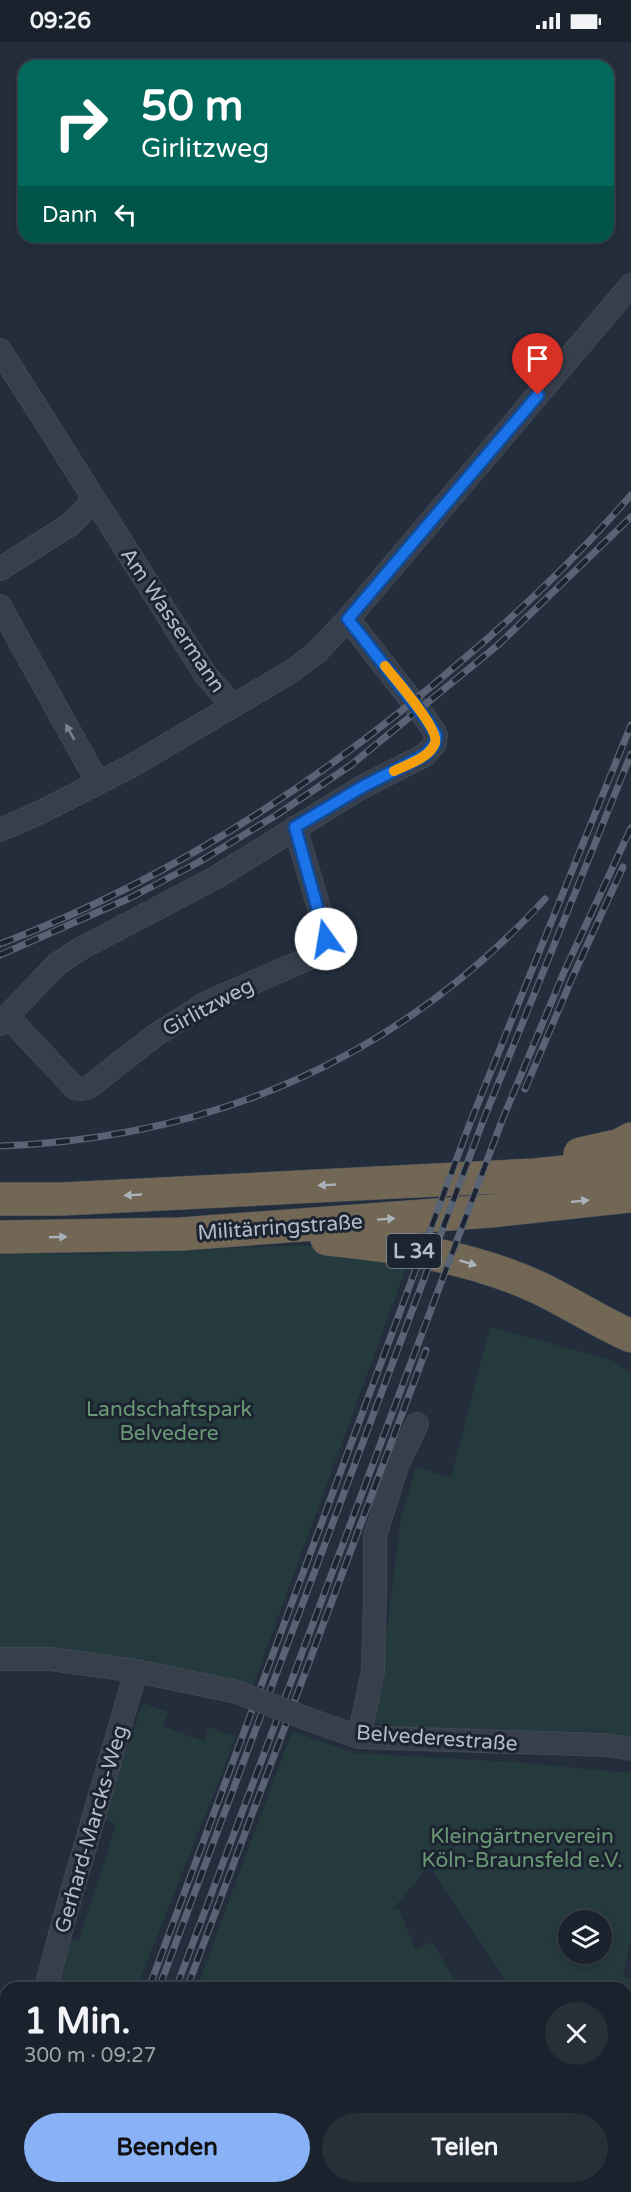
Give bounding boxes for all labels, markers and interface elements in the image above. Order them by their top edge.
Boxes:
text: 09:26 [30,8,91,34]
text: 50 m [141,81,243,132]
icon: right [42,84,120,162]
text: Girlitzweg [141,132,269,165]
icon: left [109,198,142,231]
text: Dann [42,202,97,228]
pin [512,333,563,395]
icon: arrive [521,342,554,375]
street label: Am Wassermann [115,543,230,697]
one-way arrow [65,723,75,740]
position arrow [294,907,358,971]
street label: Girlitzweg [158,973,258,1042]
one-way arrow [318,1181,337,1190]
one-way arrow [123,1191,142,1200]
one-way arrow [571,1197,590,1206]
street label: Militärringstraße [197,1209,364,1246]
one-way arrow [376,1214,395,1224]
one-way arrow [49,1232,68,1241]
road number: L 34 [387,1234,441,1268]
one-way arrow [459,1259,477,1269]
park label: Landschaftspark Belvedere [86,1397,252,1446]
street label: Belvederestraße [355,1720,519,1757]
street label: Gerhard-Marcks-Weg [50,1722,133,1936]
park label: Kleingärtnerverein Köln-Braunsfeld e.V. [421,1824,623,1873]
map controls [558,1910,612,1964]
button: layers [558,1910,612,1964]
text: 1 Min. [24,2000,131,2043]
button: close [545,2002,608,2065]
text: 300 m · 09:27 [24,2044,156,2068]
button: Beenden [24,2113,310,2182]
button: Teilen [322,2113,608,2182]

